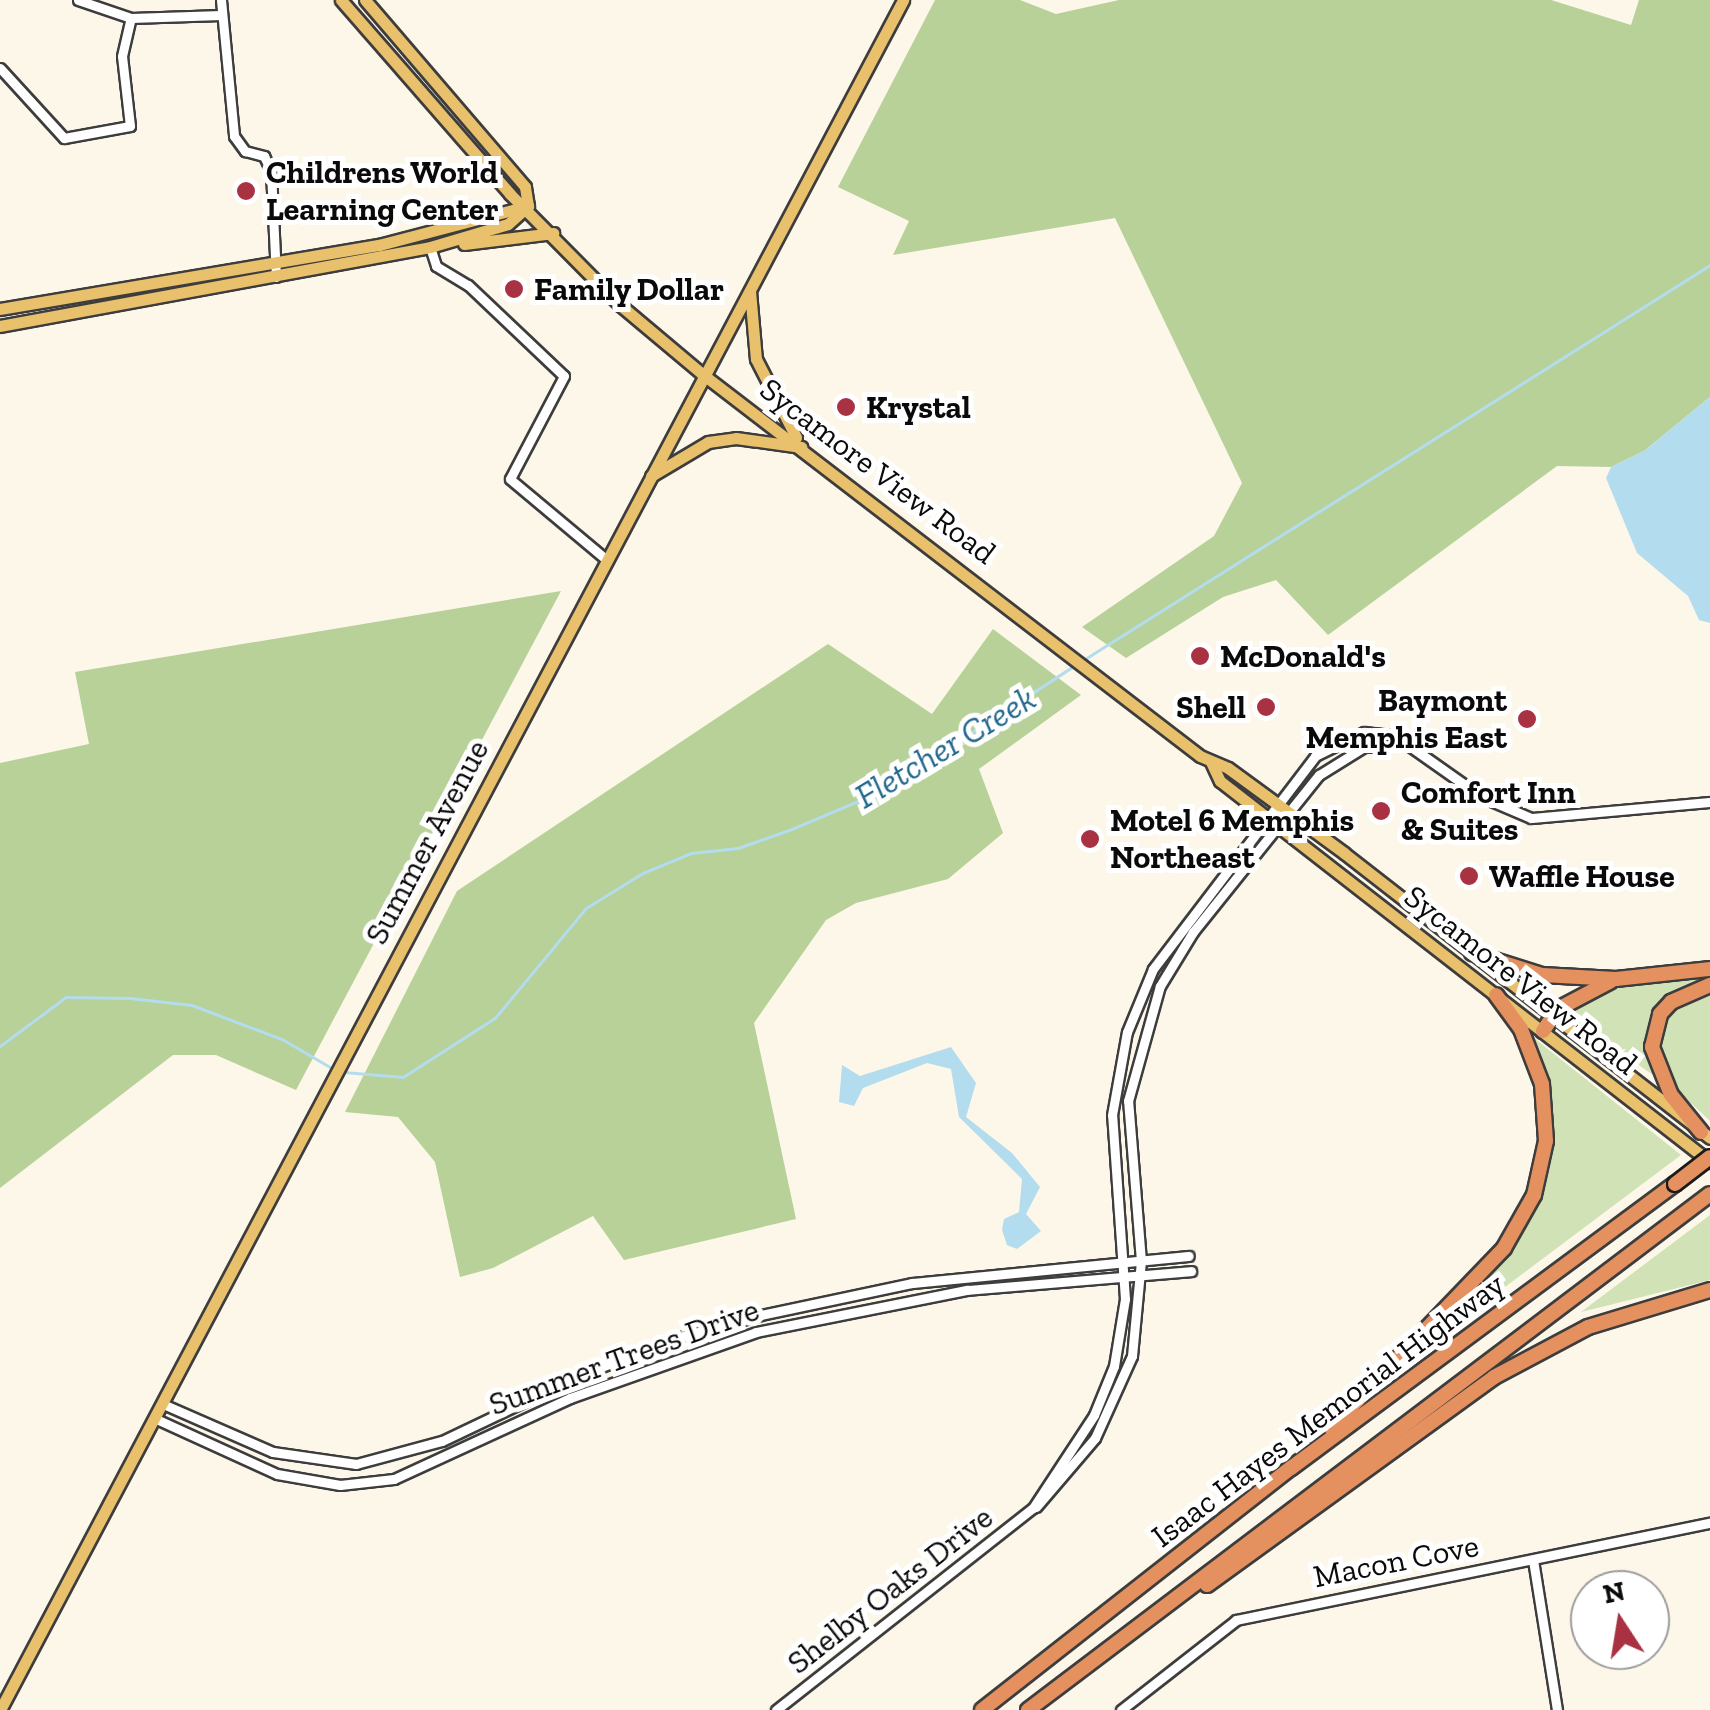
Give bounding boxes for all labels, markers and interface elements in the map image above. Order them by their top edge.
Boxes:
place label: Childrens World Learning Center [266,154,499,229]
marker: Childrens World Learning Center [235,180,257,202]
place label: Family Dollar [534,270,725,308]
marker: Family Dollar [503,278,525,300]
street label: Sycamore View Road [752,369,1004,573]
place label: Krystal [866,388,971,426]
marker: Krystal [835,396,857,418]
place label: McDonald's [1220,637,1386,675]
marker: McDonald's [1189,645,1211,667]
water label: Fletcher Creek [847,677,1043,817]
place label: Baymont Memphis East [1306,682,1507,757]
place label: Shell [1176,688,1246,726]
marker: Shell [1255,696,1277,718]
marker: Baymont Memphis East [1516,708,1538,730]
street label: Summer Avenue [357,733,497,951]
place label: Comfort Inn & Suites [1401,774,1576,849]
marker: Comfort Inn & Suites [1370,800,1392,822]
place label: Motel 6 Memphis Northeast [1110,802,1354,877]
marker: Motel 6 Memphis Northeast [1079,828,1101,850]
place label: Waffle House [1489,857,1675,895]
marker: Waffle House [1458,865,1480,887]
street label: Sycamore View Road [1396,876,1646,1084]
street label: Isaac Hayes Memorial Highway [1144,1265,1512,1555]
street label: Summer Trees Drive [483,1290,765,1424]
street label: Shelby Oaks Drive [779,1498,1001,1682]
street label: Macon Cove [1310,1526,1482,1596]
north arrow [1570,1570,1670,1670]
text: N [1600,1574,1628,1610]

